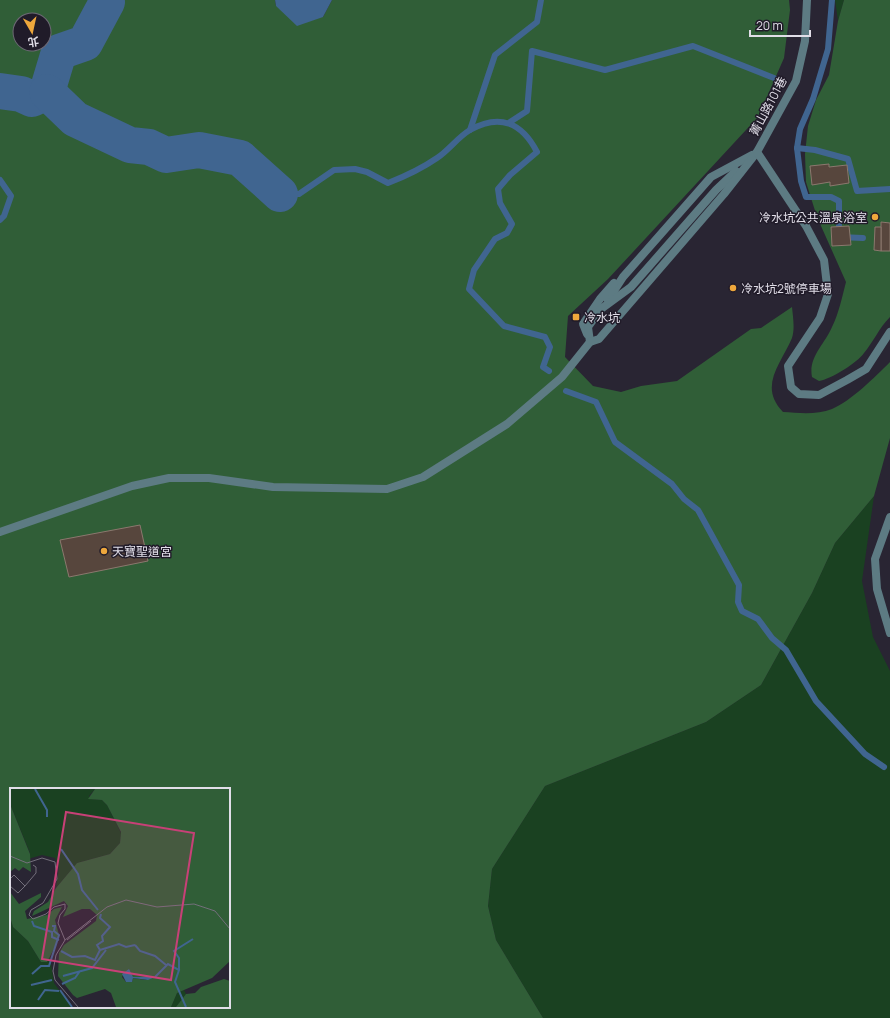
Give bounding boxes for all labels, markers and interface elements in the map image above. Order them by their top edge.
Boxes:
north arrow [12,12,52,52]
scale bar [750,12,810,38]
text: 20 m [756,17,783,34]
text: 北 [27,34,40,51]
street label: 菁山路101巷 [745,73,791,139]
place label: 冷水坑公共溫泉浴室 [759,209,867,226]
marker: 冷水坑公共溫泉浴室 [870,212,880,222]
place label: 冷水坑2號停車場 [741,280,832,297]
marker: 冷水坑2號停車場 [728,283,738,293]
place label: 冷水坑 [584,309,620,326]
marker: 冷水坑 [571,312,581,322]
place label: 天寶聖道宮 [112,543,172,560]
marker: 天寶聖道宮 [99,546,109,556]
inset map [10,788,230,1008]

